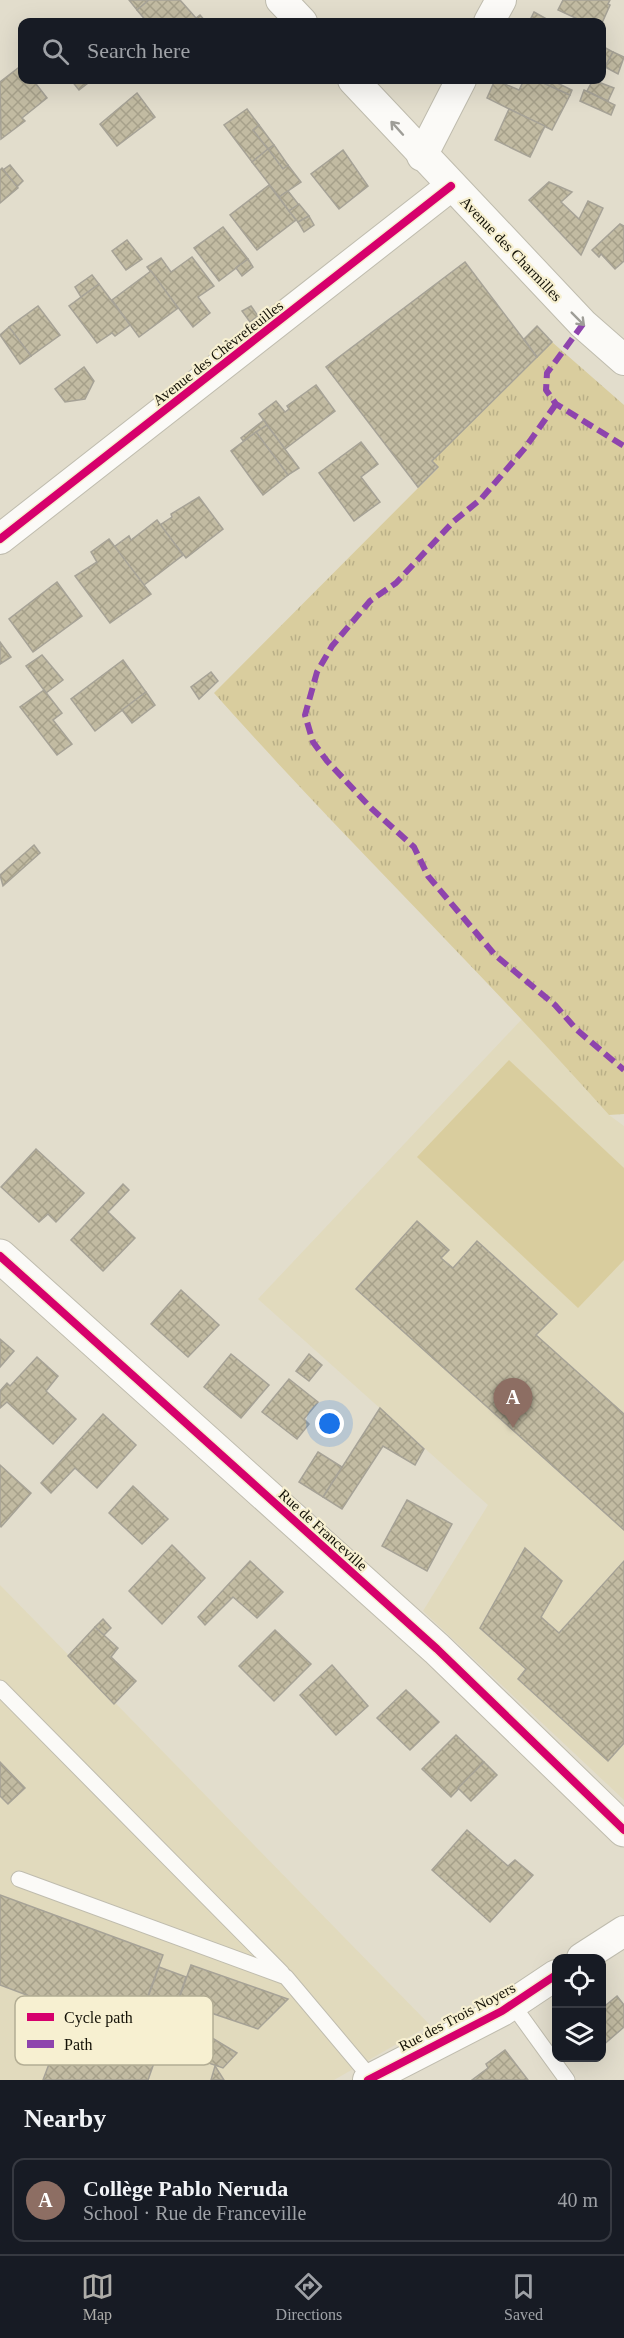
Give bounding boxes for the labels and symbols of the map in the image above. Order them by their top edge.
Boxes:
one-way arrow [390,121,404,136]
street label: Avenue des Charmilles [457,193,565,305]
street label: Avenue des Chèvrefeuilles [150,297,286,409]
one-way arrow [571,312,586,327]
pin: A [494,1378,532,1428]
your location [315,1409,344,1438]
street label: Rue de Franceville [276,1486,371,1574]
street label: Rue des Trois Noyers [396,1979,518,2054]
legend [15,1996,213,2065]
text: Cycle path [64,2009,133,2027]
text: Path [64,2036,92,2053]

